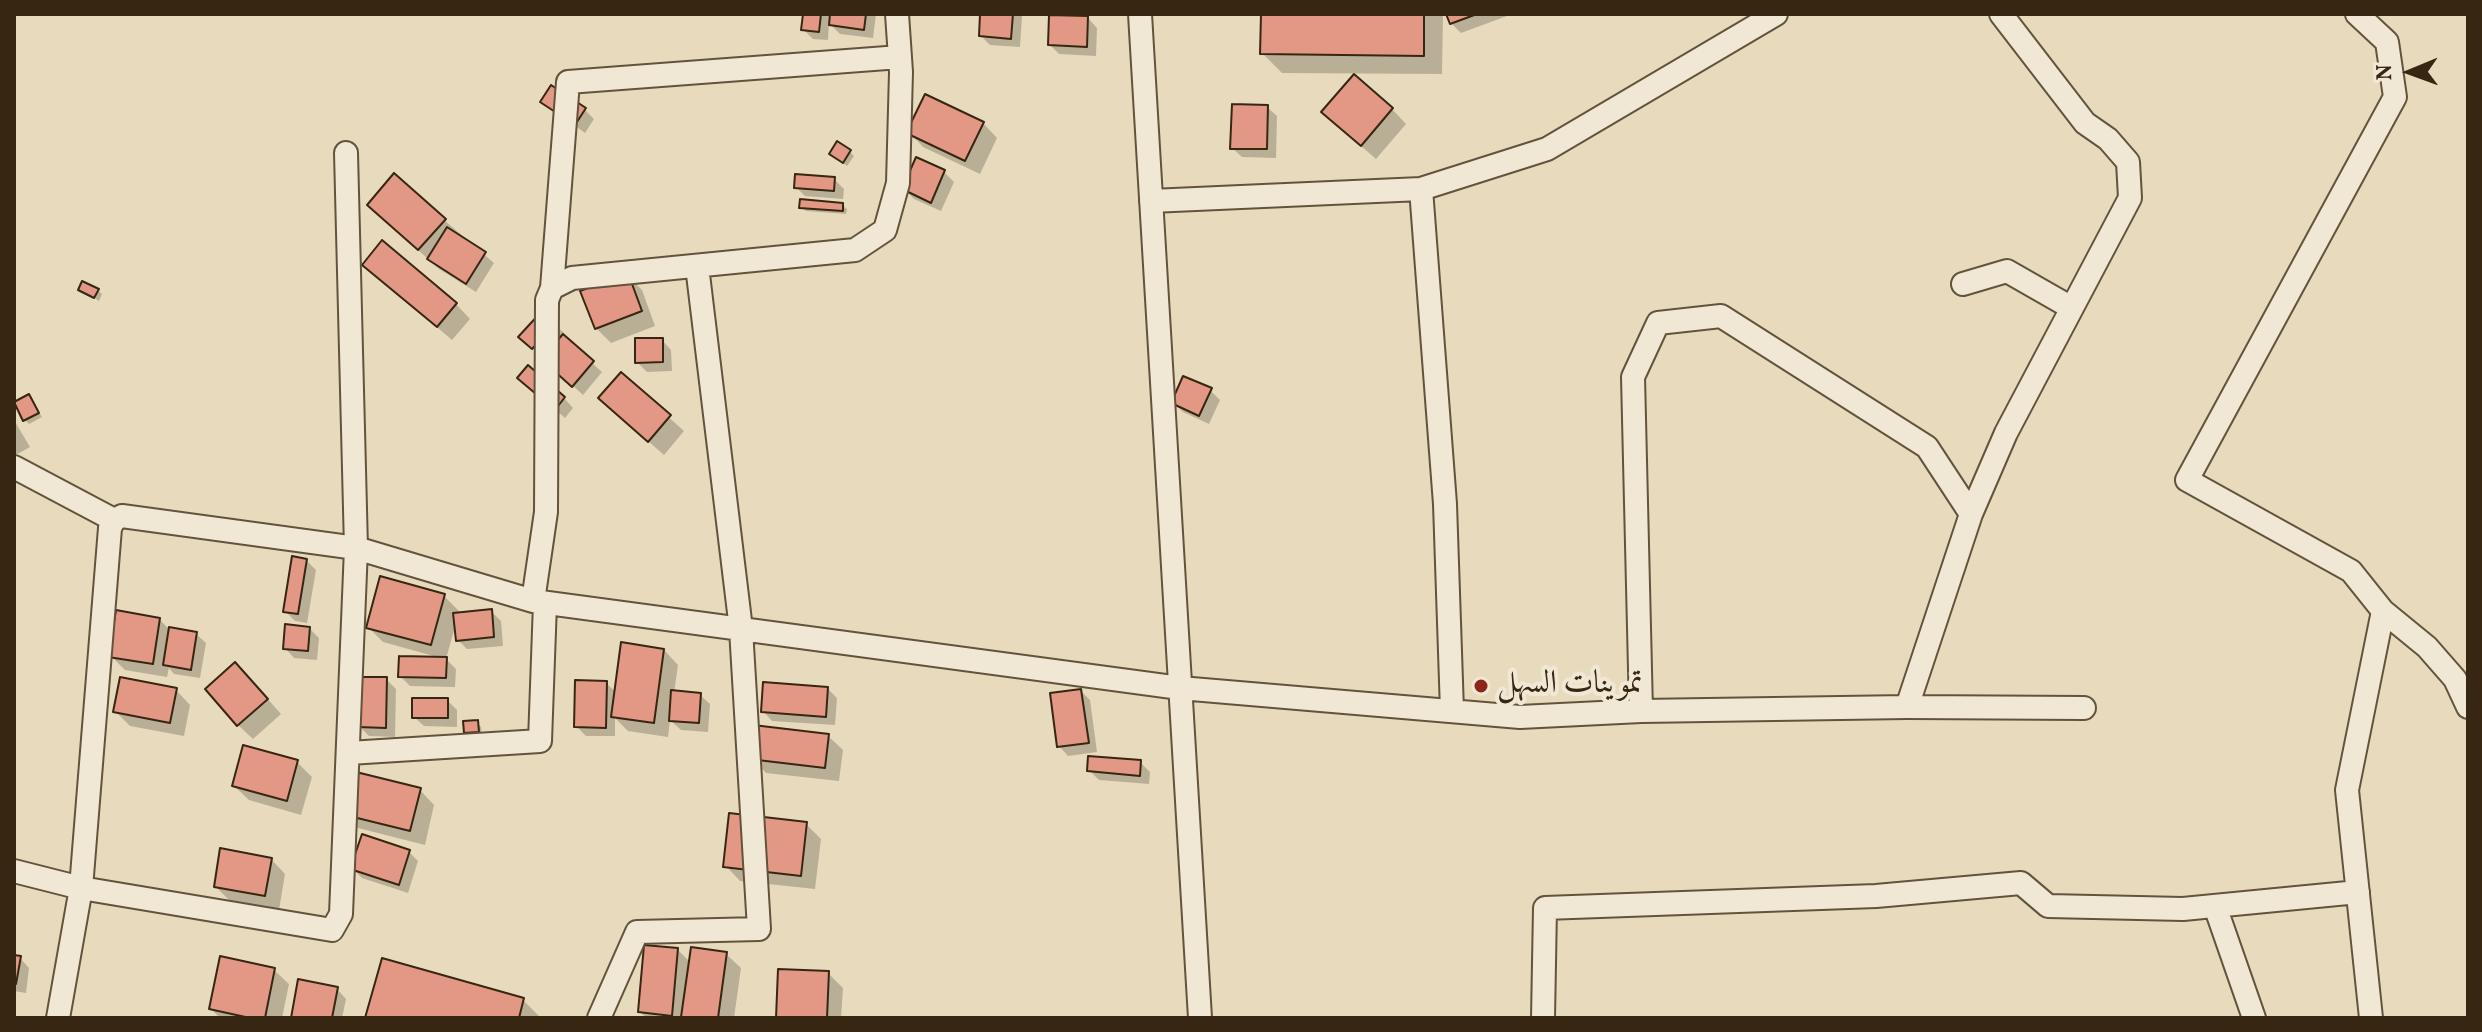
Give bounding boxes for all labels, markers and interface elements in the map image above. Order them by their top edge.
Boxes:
north arrow [2370,32,2450,112]
text: N [2370,64,2401,81]
place label: تموينات السهل [1497,667,1643,705]
marker: تموينات السهل [1472,677,1490,695]

